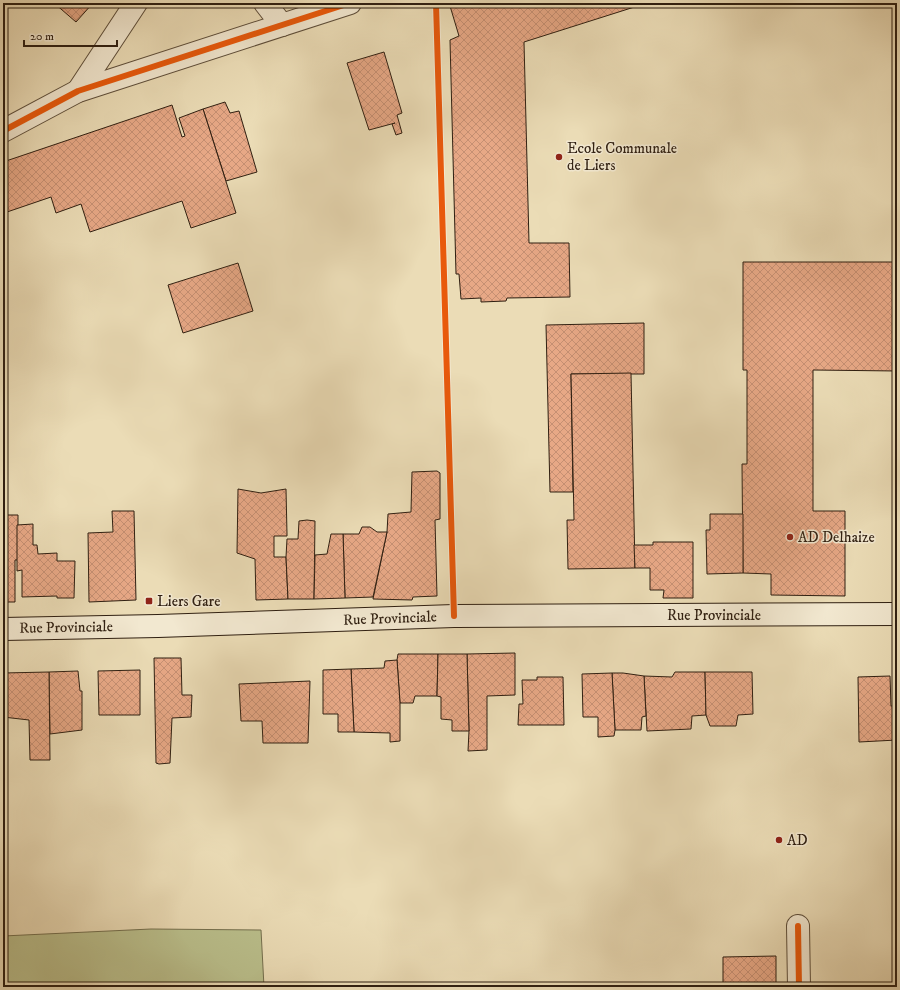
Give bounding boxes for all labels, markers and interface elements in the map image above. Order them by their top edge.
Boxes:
scale bar [24,22,117,48]
text: 20 m [30,29,54,44]
place label: Ecole Communale de Liers [567,139,677,175]
marker: Ecole Communale de Liers [554,152,564,162]
place label: AD Delhaize [798,528,875,547]
marker: AD Delhaize [785,532,795,542]
place label: Liers Gare [157,592,220,611]
marker: Liers Gare [144,596,154,606]
street label: Rue Provinciale [667,606,761,625]
street label: Rue Provinciale [343,607,437,630]
street label: Rue Provinciale [19,617,113,638]
place label: AD [787,831,808,850]
marker: AD [774,835,784,845]

